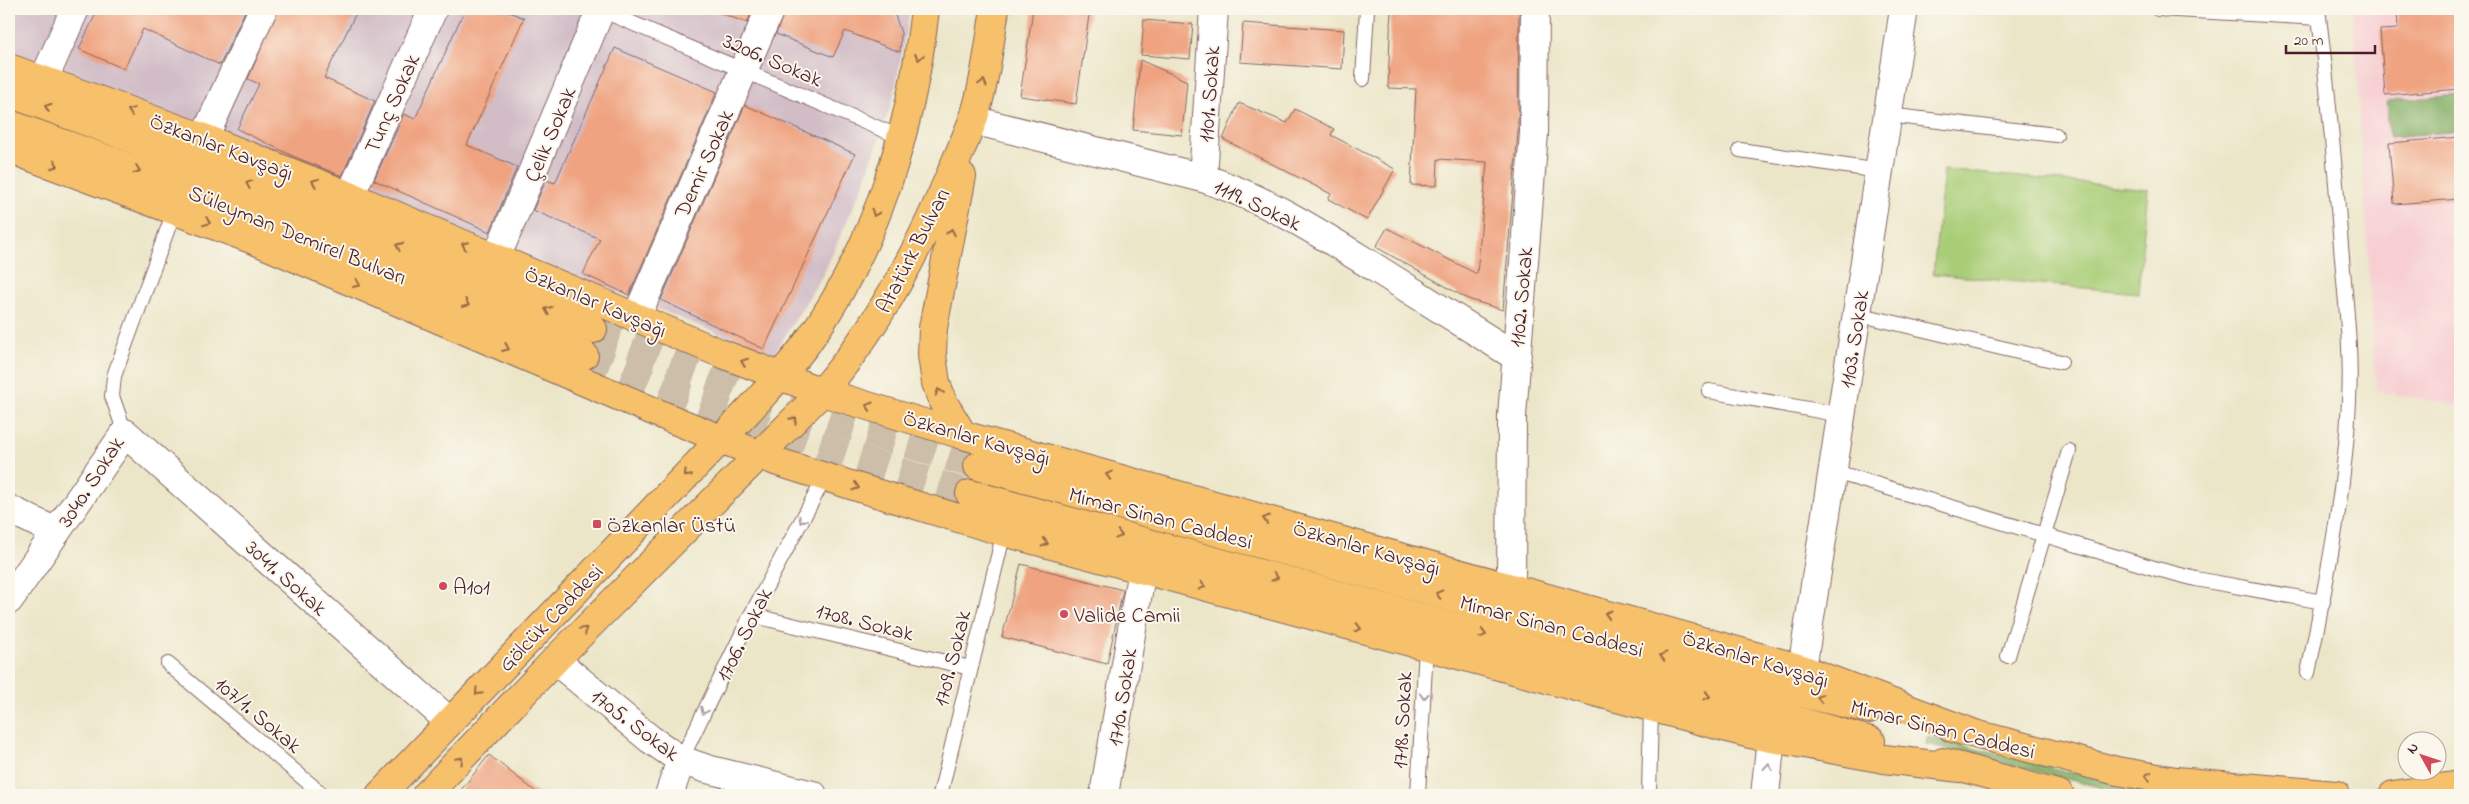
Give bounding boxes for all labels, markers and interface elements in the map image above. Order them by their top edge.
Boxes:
scale bar [2286,22,2375,54]
street label: 3206. Sokak [717,26,827,97]
text: 20 m [2294,30,2324,52]
street label: 1101. Sokak [1192,45,1230,143]
street label: Tunç Sokak [358,49,430,159]
one-way arrow [915,53,925,61]
one-way arrow [977,80,987,88]
street label: Çelik Sokak [517,82,586,188]
one-way arrow [44,103,53,113]
street label: Demir Sokak [667,105,744,224]
one-way arrow [127,107,135,117]
street label: Özkanlar Kavşağı [144,107,298,192]
one-way arrow [50,159,58,169]
one-way arrow [132,164,141,174]
street label: 1119. Sokak [1208,172,1306,241]
street label: Süleyman Demirel Bulvarı [183,178,411,296]
one-way arrow [311,178,320,188]
one-way arrow [245,180,253,190]
street label: Atatürk Bulvarı [869,183,960,320]
one-way arrow [871,208,882,217]
one-way arrow [202,216,211,226]
one-way arrow [945,228,956,237]
one-way arrow [395,241,404,252]
one-way arrow [461,241,470,252]
street label: 1102. Sokak [1503,245,1543,349]
street label: Özkanlar Kavşağı [518,259,671,349]
one-way arrow [352,278,361,289]
street label: 1103. Sokak [1832,288,1880,391]
one-way arrow [461,297,470,308]
one-way arrow [544,306,553,316]
one-way arrow [501,342,510,353]
one-way arrow [740,358,748,368]
one-way arrow [935,389,945,397]
one-way arrow [866,401,874,411]
street label: Özkanlar Kavşağı [898,404,1054,477]
one-way arrow [788,416,797,425]
street label: 3040. Sokak [51,430,134,535]
one-way arrow [684,468,693,477]
one-way arrow [1105,470,1114,481]
street label: Mimar Sinan Caddesi [1065,480,1256,560]
one-way arrow [851,481,859,491]
place label: Özkanlar Üstü [607,511,736,543]
one-way arrow [798,514,808,523]
one-way arrow [1262,514,1271,524]
street label: Özkanlar Kavşağı [1288,514,1444,587]
marker: Özkanlar Üstü [591,518,603,530]
one-way arrow [1114,529,1122,539]
street label: 3041. Sokak [237,534,333,625]
one-way arrow [1040,537,1049,548]
street label: Gölcük Caddesi [492,558,612,680]
one-way arrow [1271,572,1279,582]
place label: A101 [453,573,490,605]
marker: A101 [437,580,449,592]
one-way arrow [1197,580,1205,590]
street label: 1706. Sokak [709,582,782,688]
street label: Mimar Sinan Caddesi [1456,588,1647,668]
one-way arrow [1435,589,1444,600]
street label: 1708. Sokak [812,596,917,652]
place label: Valide Camii [1073,601,1181,633]
street label: 1709. Sokak [927,607,981,710]
marker: Valide Camii [1058,608,1070,620]
one-way arrow [1604,610,1612,620]
one-way arrow [1354,623,1362,633]
street label: Özkanlar Kavşağı [1678,623,1832,699]
one-way arrow [578,627,587,636]
one-way arrow [1478,629,1486,639]
street label: 1710. Sokak [1100,646,1148,749]
one-way arrow [1660,652,1668,662]
street label: 107/1. Sokak [206,670,308,763]
street label: 1718. Sokak [1385,670,1423,770]
street label: 1705. Sokak [583,682,686,771]
one-way arrow [475,687,484,696]
one-way arrow [1702,690,1710,700]
one-way arrow [1418,692,1429,700]
street label: Mimar Sinan Caddesi [1846,692,2038,769]
one-way arrow [1816,693,1825,704]
one-way arrow [700,706,711,715]
north arrow [2396,732,2446,782]
text: N [2402,738,2424,759]
one-way arrow [454,757,463,766]
one-way arrow [1762,762,1773,770]
one-way arrow [2144,772,2153,782]

